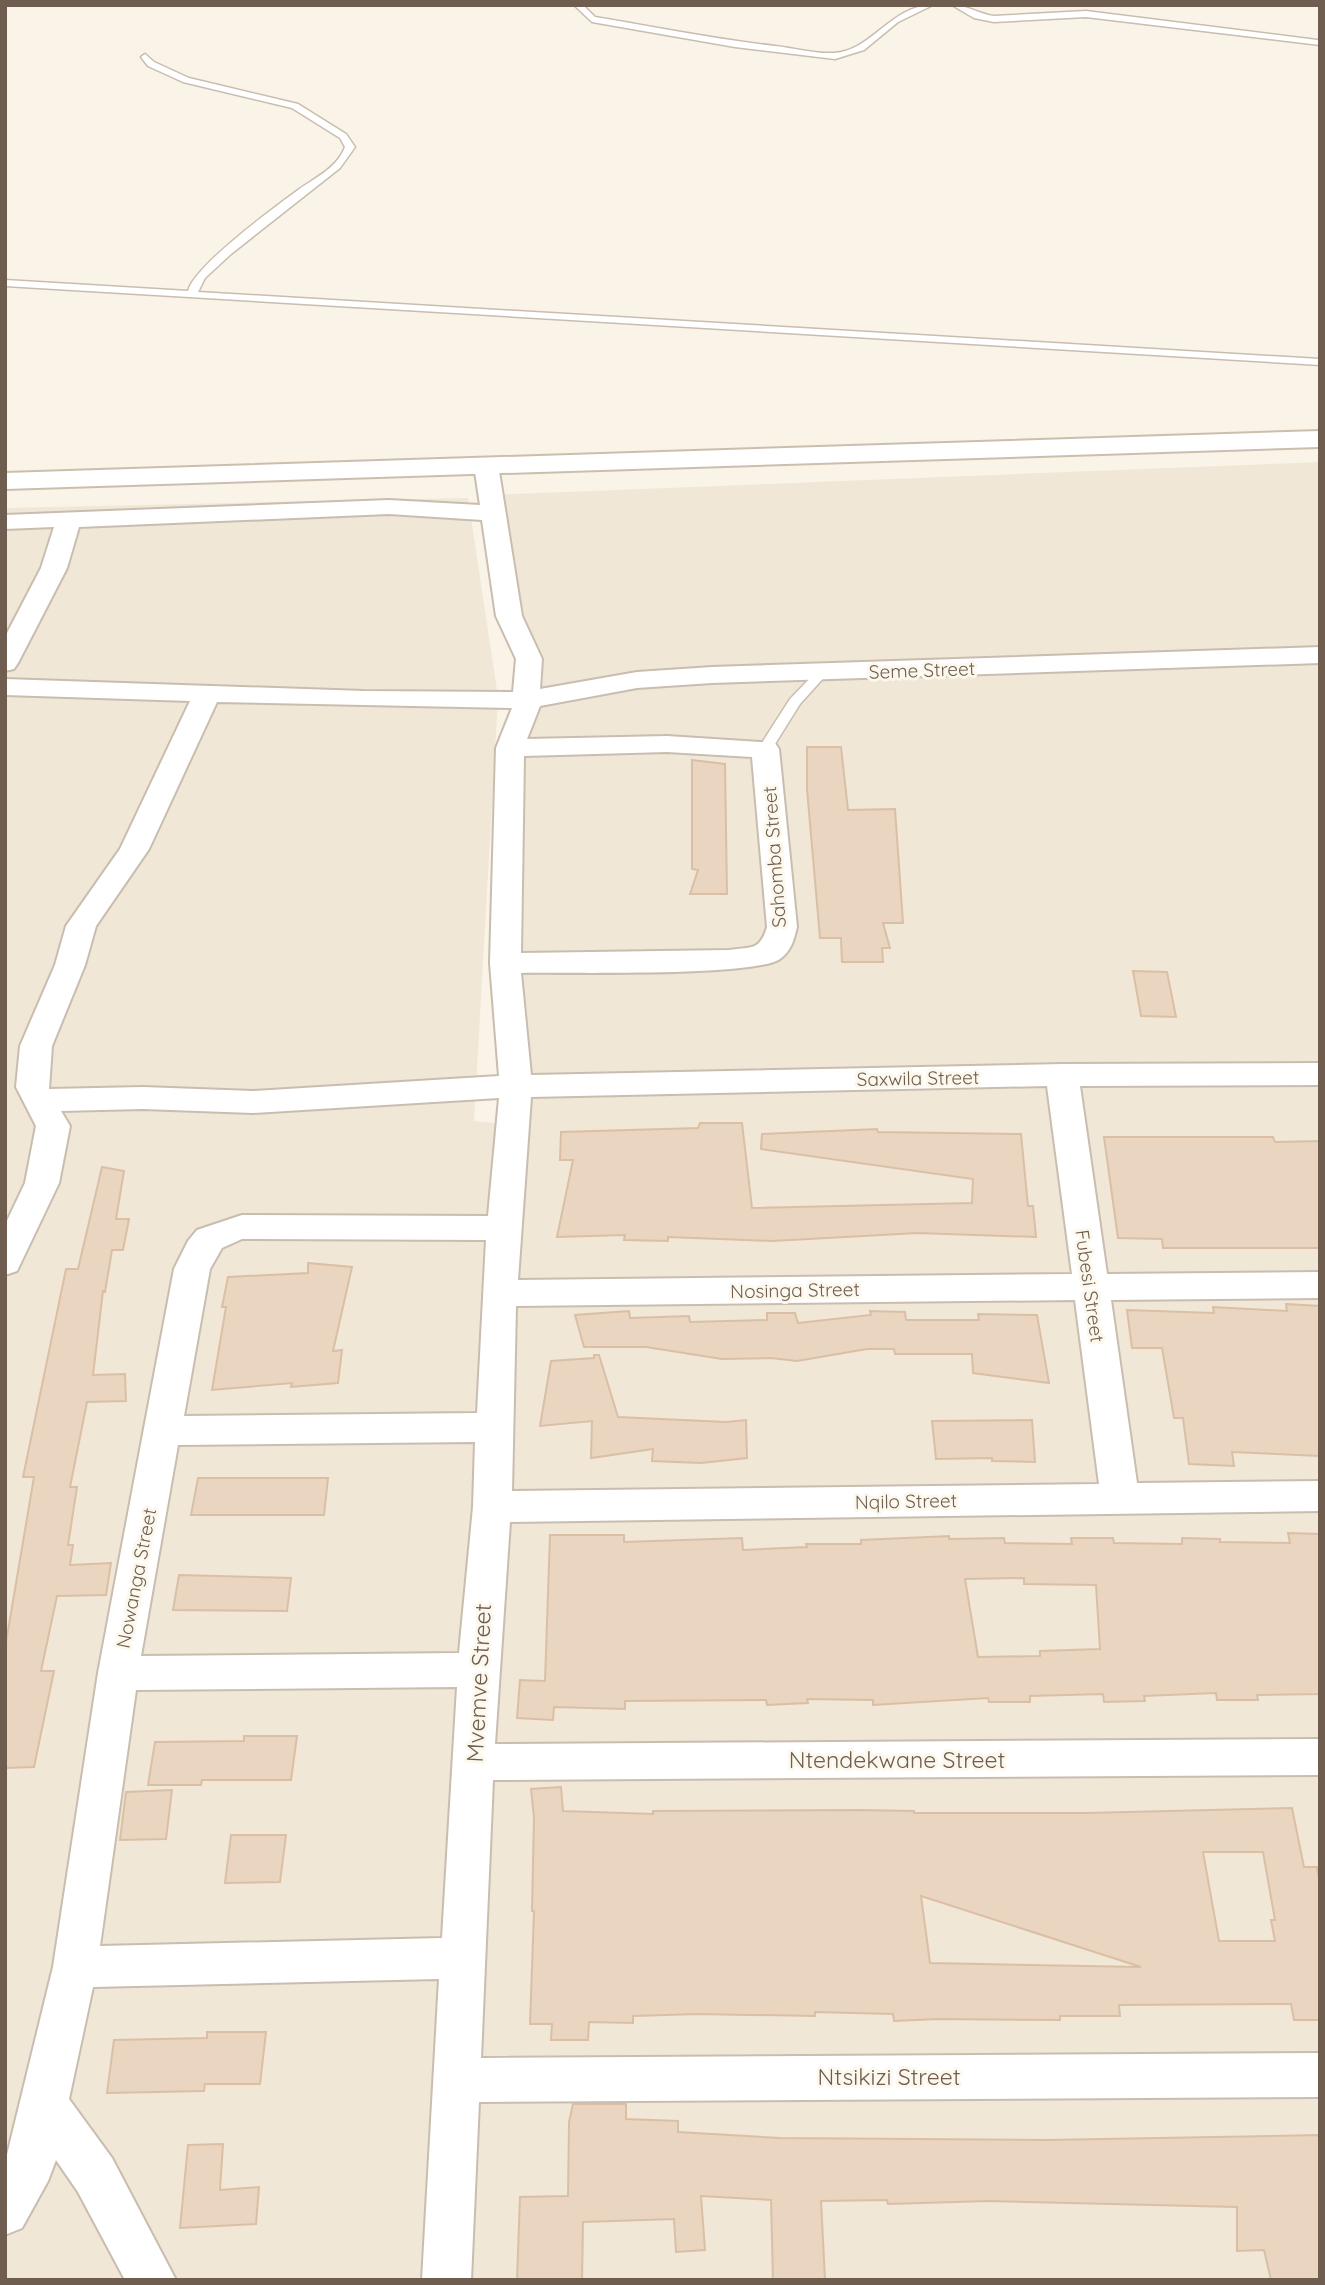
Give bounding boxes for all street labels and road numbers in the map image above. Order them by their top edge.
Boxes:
street label: Seme Street [868,656,976,684]
street label: Sahomba Street [757,785,791,929]
street label: Saxwila Street [856,1065,980,1091]
street label: Fubesi Street [1070,1228,1110,1344]
street label: Nosinga Street [730,1277,860,1303]
street label: Nqilo Street [855,1488,957,1514]
street label: Nowanga Street [111,1506,161,1650]
street label: Mvemve Street [460,1603,497,1763]
street label: Ntendekwane Street [789,1745,1006,1774]
street label: Ntsikizi Street [817,2062,961,2091]

